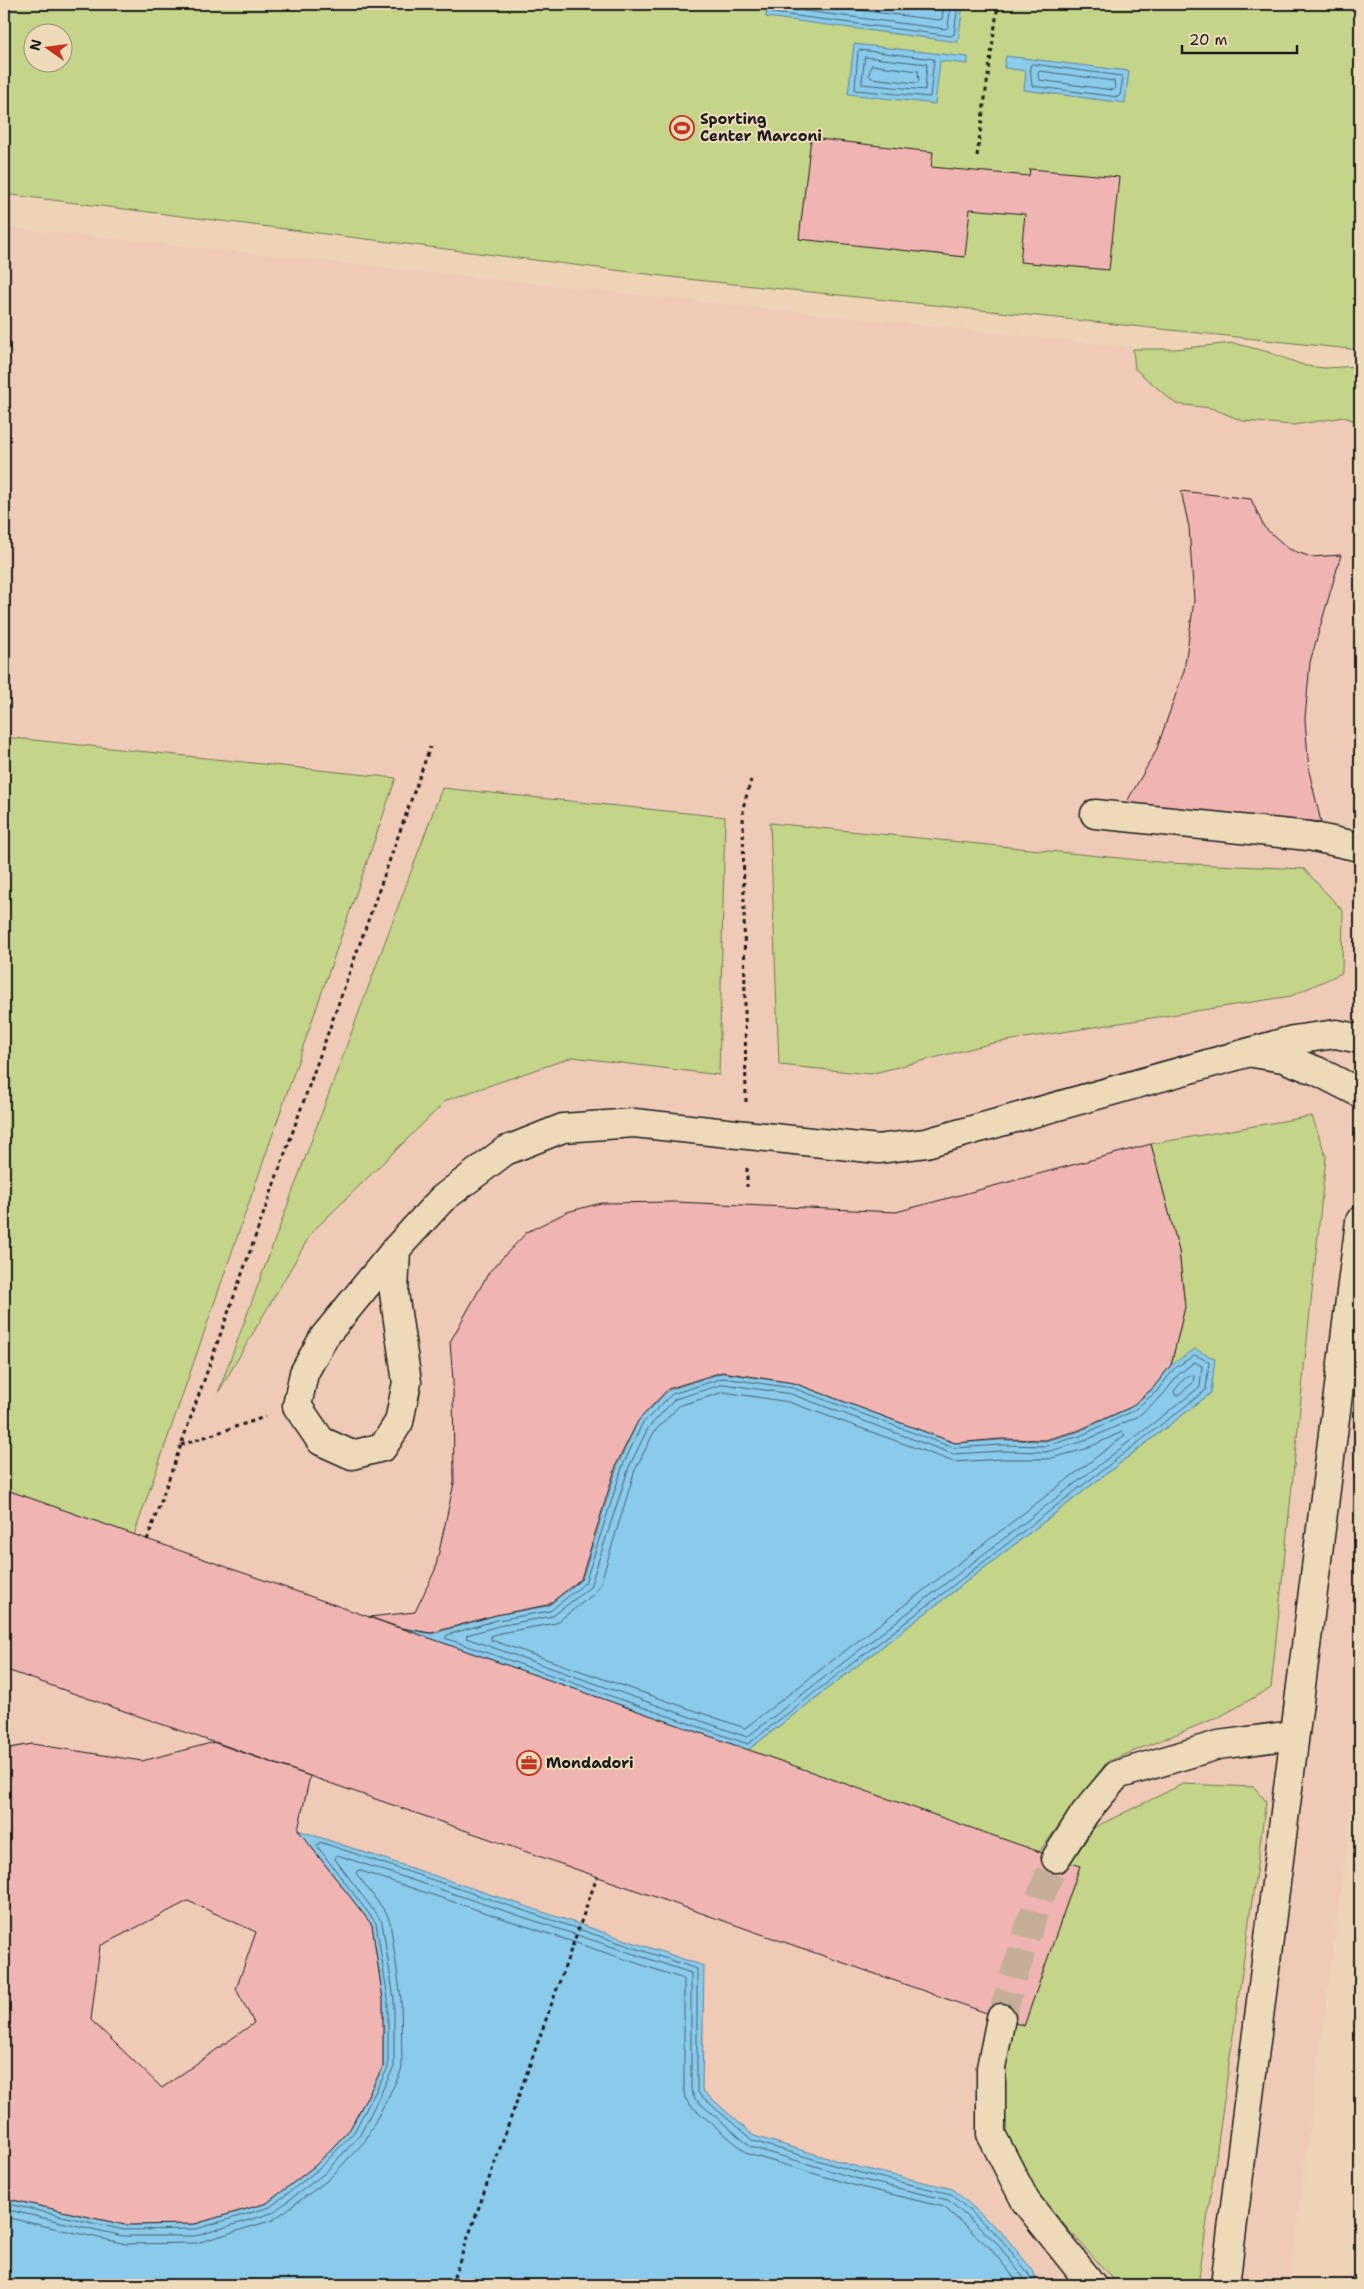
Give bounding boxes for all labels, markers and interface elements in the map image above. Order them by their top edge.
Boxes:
north arrow [22,22,72,72]
scale bar [1182,22,1296,54]
text: 20 m [1189,30,1228,50]
text: N [25,37,45,52]
place label: Sporting Center Marconi [700,109,822,146]
sports icon: Sporting Center Marconi [669,115,695,141]
office icon: Mondadori [516,1750,542,1776]
place label: Mondadori [546,1753,634,1773]

